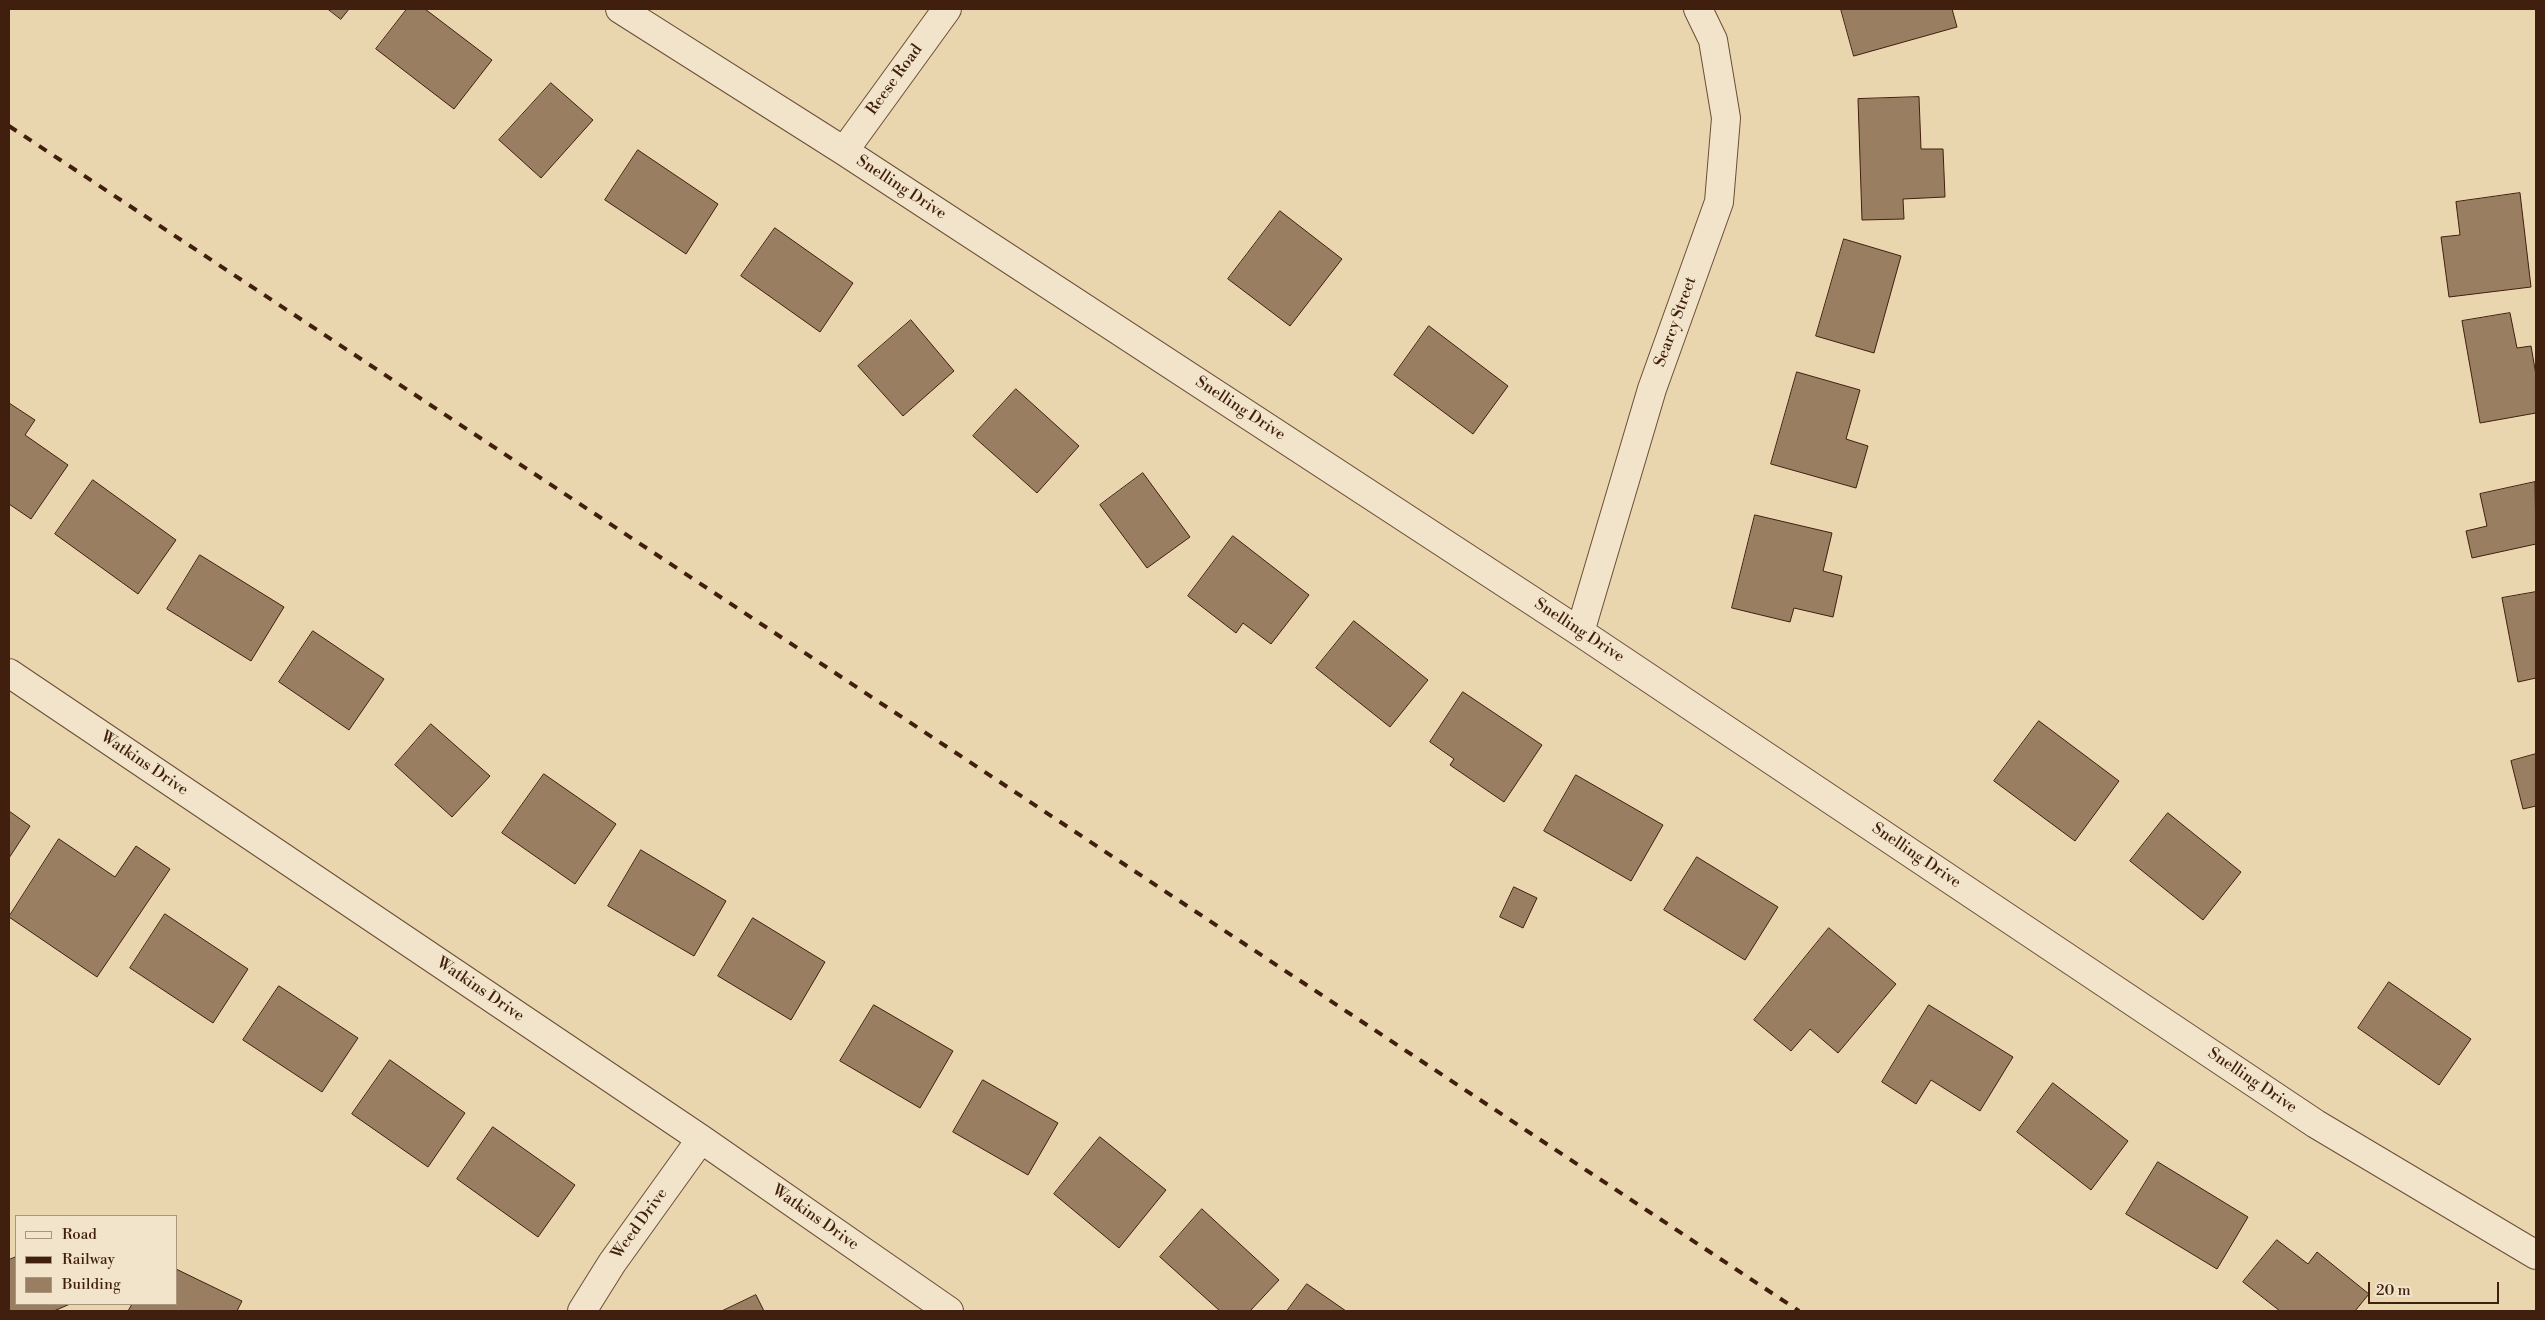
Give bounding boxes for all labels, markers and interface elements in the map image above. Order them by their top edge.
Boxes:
street label: Reese Road [863,41,927,119]
street label: Snelling Drive [852,152,950,224]
street label: Searcy Street [1651,274,1701,370]
street label: Snelling Drive [1191,373,1289,445]
street label: Snelling Drive [1530,595,1628,667]
street label: Watkins Drive [97,728,191,800]
street label: Snelling Drive [1868,819,1964,893]
street label: Watkins Drive [433,954,527,1026]
street label: Snelling Drive [2204,1044,2300,1118]
street label: Watkins Drive [768,1181,862,1255]
street label: Weed Drive [608,1185,672,1263]
legend [15,1215,178,1305]
text: Road [62,1225,97,1244]
text: Railway [62,1250,115,1269]
scale bar [2370,1272,2501,1304]
text: Building [62,1275,121,1294]
text: 20 m [2376,1281,2411,1300]

